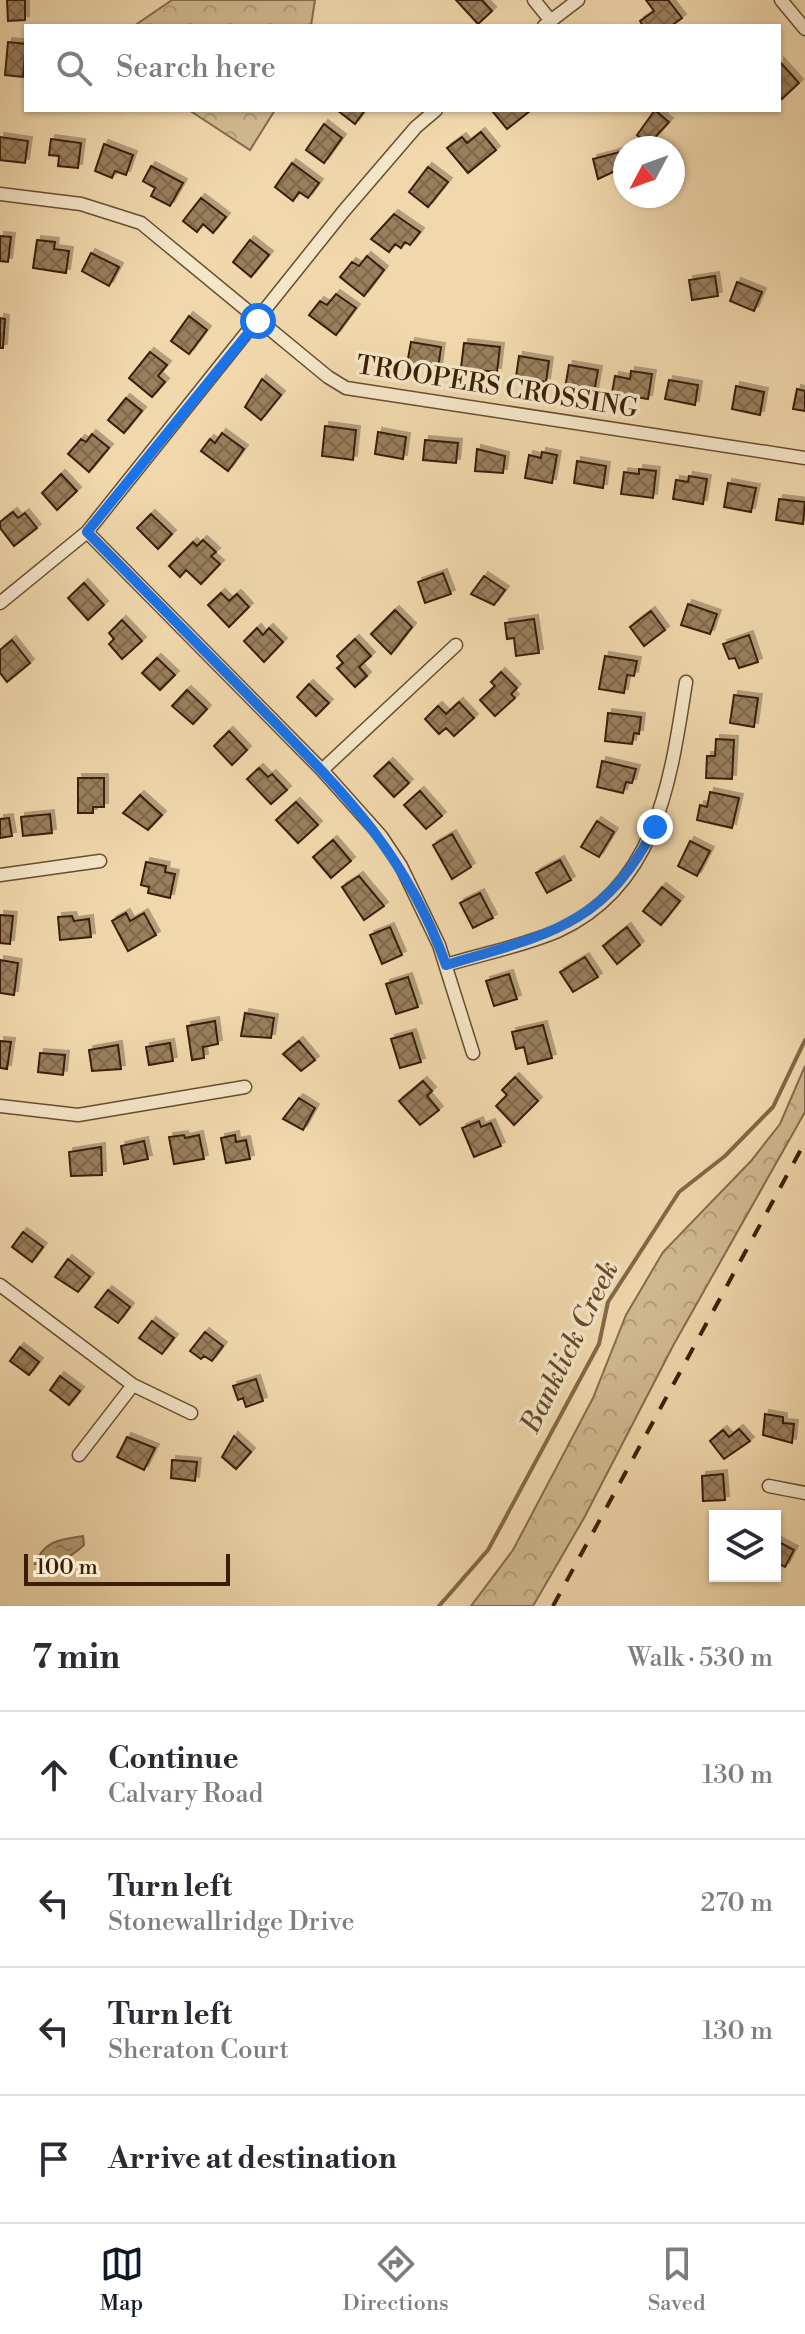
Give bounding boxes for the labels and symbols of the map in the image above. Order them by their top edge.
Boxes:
north arrow [613,136,685,208]
route start [240,303,276,339]
street label: TROOPERS CROSSING [354,349,640,425]
route end [637,809,673,845]
water label: Banklick Creek [513,1255,627,1440]
scale bar [24,1550,230,1586]

